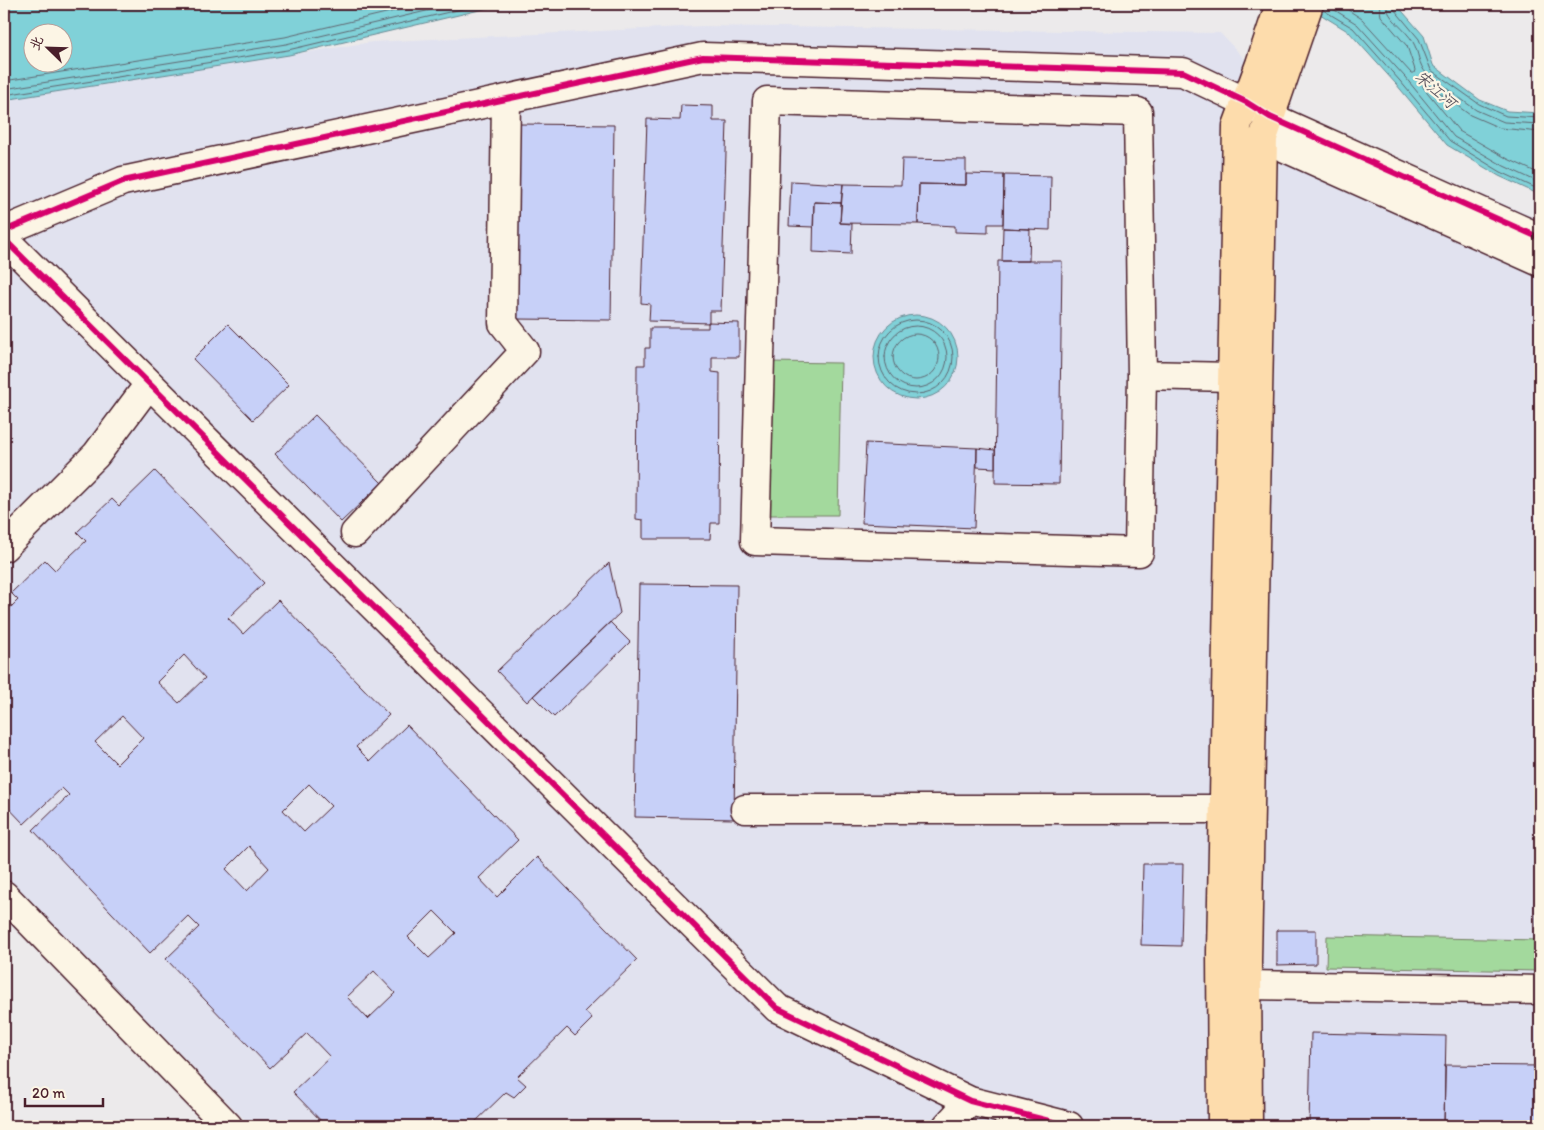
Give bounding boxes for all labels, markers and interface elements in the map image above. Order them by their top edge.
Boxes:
north arrow [22,22,72,72]
text: 北 [26,33,47,53]
water label: 宋江河 [1411,66,1462,114]
scale bar [25,1075,102,1107]
text: 20 m [32,1084,66,1102]

